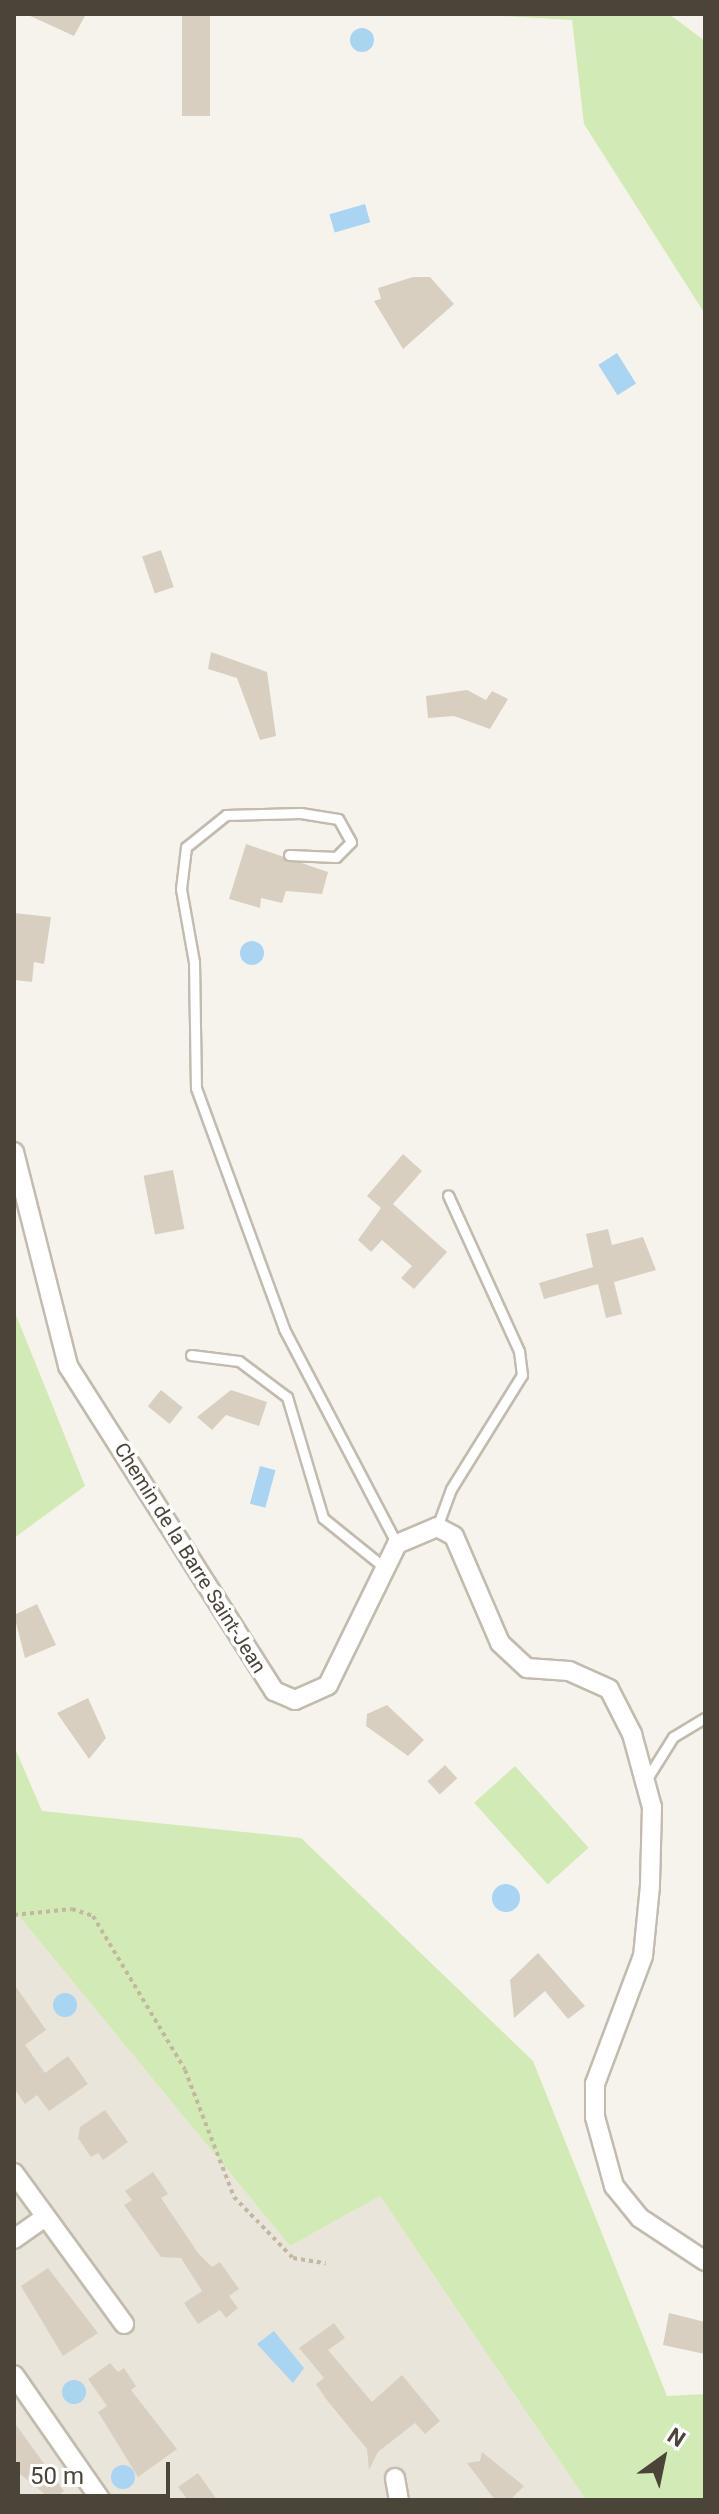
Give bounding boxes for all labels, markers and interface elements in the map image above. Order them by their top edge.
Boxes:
street label: Chemin de la Barre Saint-Jean [109,1438,271,1678]
north arrow [623,2418,703,2498]
text: N [663,2423,690,2452]
scale bar [20,2446,174,2496]
text: 50 m [30,2462,84,2490]

